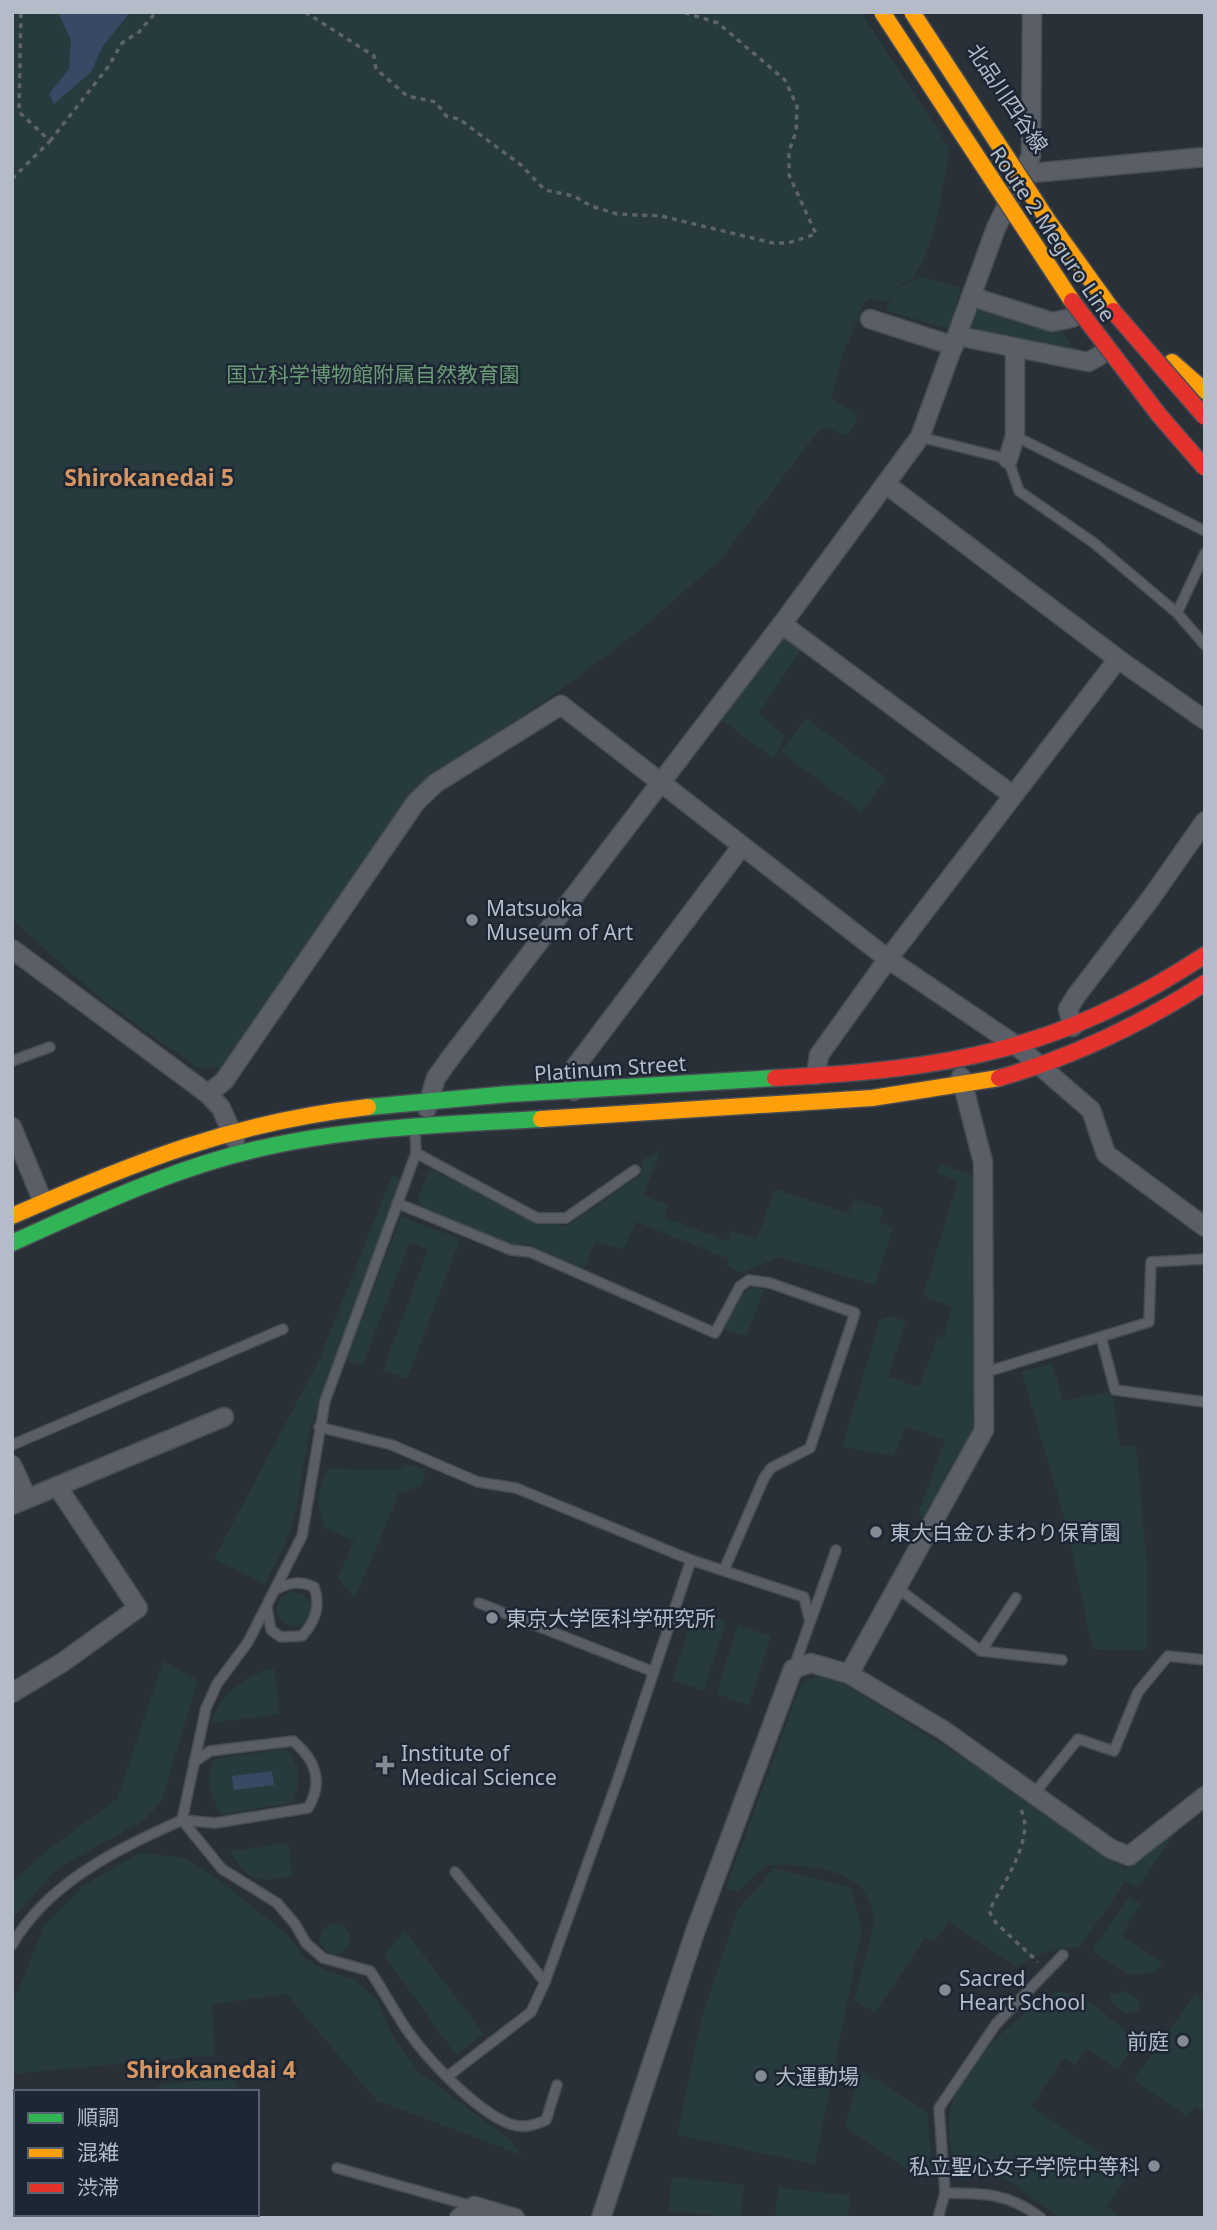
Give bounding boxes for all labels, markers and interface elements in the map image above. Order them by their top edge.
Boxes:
street label: 北品川四谷線 [961,38,1055,158]
street label: Route 2 Meguro Line [984,141,1122,327]
park label: 国立科学博物館附属自然教育園 [226,360,520,388]
district label: Shirokanedai 5 [64,461,234,493]
place label: Matsuoka Museum of Art [486,894,633,946]
marker: Matsuoka Museum of Art [464,912,480,928]
street label: Platinum Street [533,1049,687,1087]
place label: 東大白金ひまわり保育園 [890,1518,1121,1546]
marker: 東大白金ひまわり保育園 [868,1524,884,1540]
place label: 東京大学医科学研究所 [506,1604,716,1632]
marker: 東京大学医科学研究所 [484,1610,500,1626]
place label: Institute of Medical Science [401,1739,557,1791]
marker: Institute of Medical Science [375,1755,395,1775]
place label: Sacred Heart School [959,1964,1085,2016]
marker: Sacred Heart School [937,1982,953,1998]
place label: 前庭 [1127,2027,1169,2055]
marker: 前庭 [1175,2033,1191,2049]
district label: Shirokanedai 4 [126,2053,296,2085]
place label: 大運動場 [775,2062,859,2090]
marker: 大運動場 [753,2068,769,2084]
legend [14,2090,259,2216]
text: 順調 [77,2103,119,2131]
text: 混雑 [77,2138,119,2166]
place label: 私立聖心女子学院中等科 [909,2152,1140,2180]
marker: 私立聖心女子学院中等科 [1146,2158,1162,2174]
text: 渋滞 [77,2173,119,2201]

